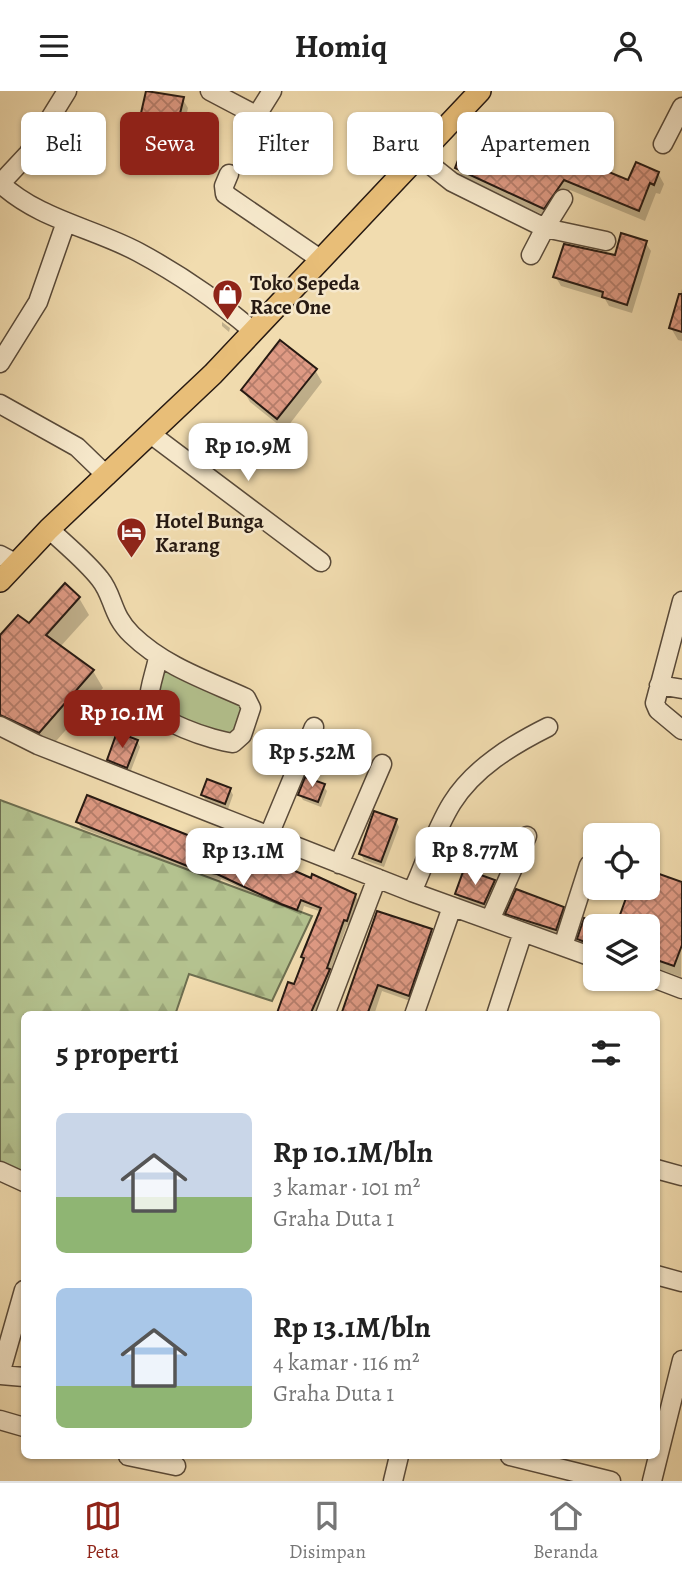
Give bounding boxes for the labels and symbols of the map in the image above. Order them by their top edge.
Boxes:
place label: Toko Sepeda Race One [250,269,361,321]
shop icon: Toko Sepeda Race One [210,278,244,322]
pin: Rp 10.9M [176,423,320,483]
place label: Hotel Bunga Karang [155,507,265,559]
hotel icon: Hotel Bunga Karang [115,516,149,560]
pin: Rp 10.1M [50,691,194,750]
pin: Rp 5.52M [240,729,384,789]
pin: Rp 8.77M [403,827,547,887]
pin: Rp 13.1M [171,829,315,888]

